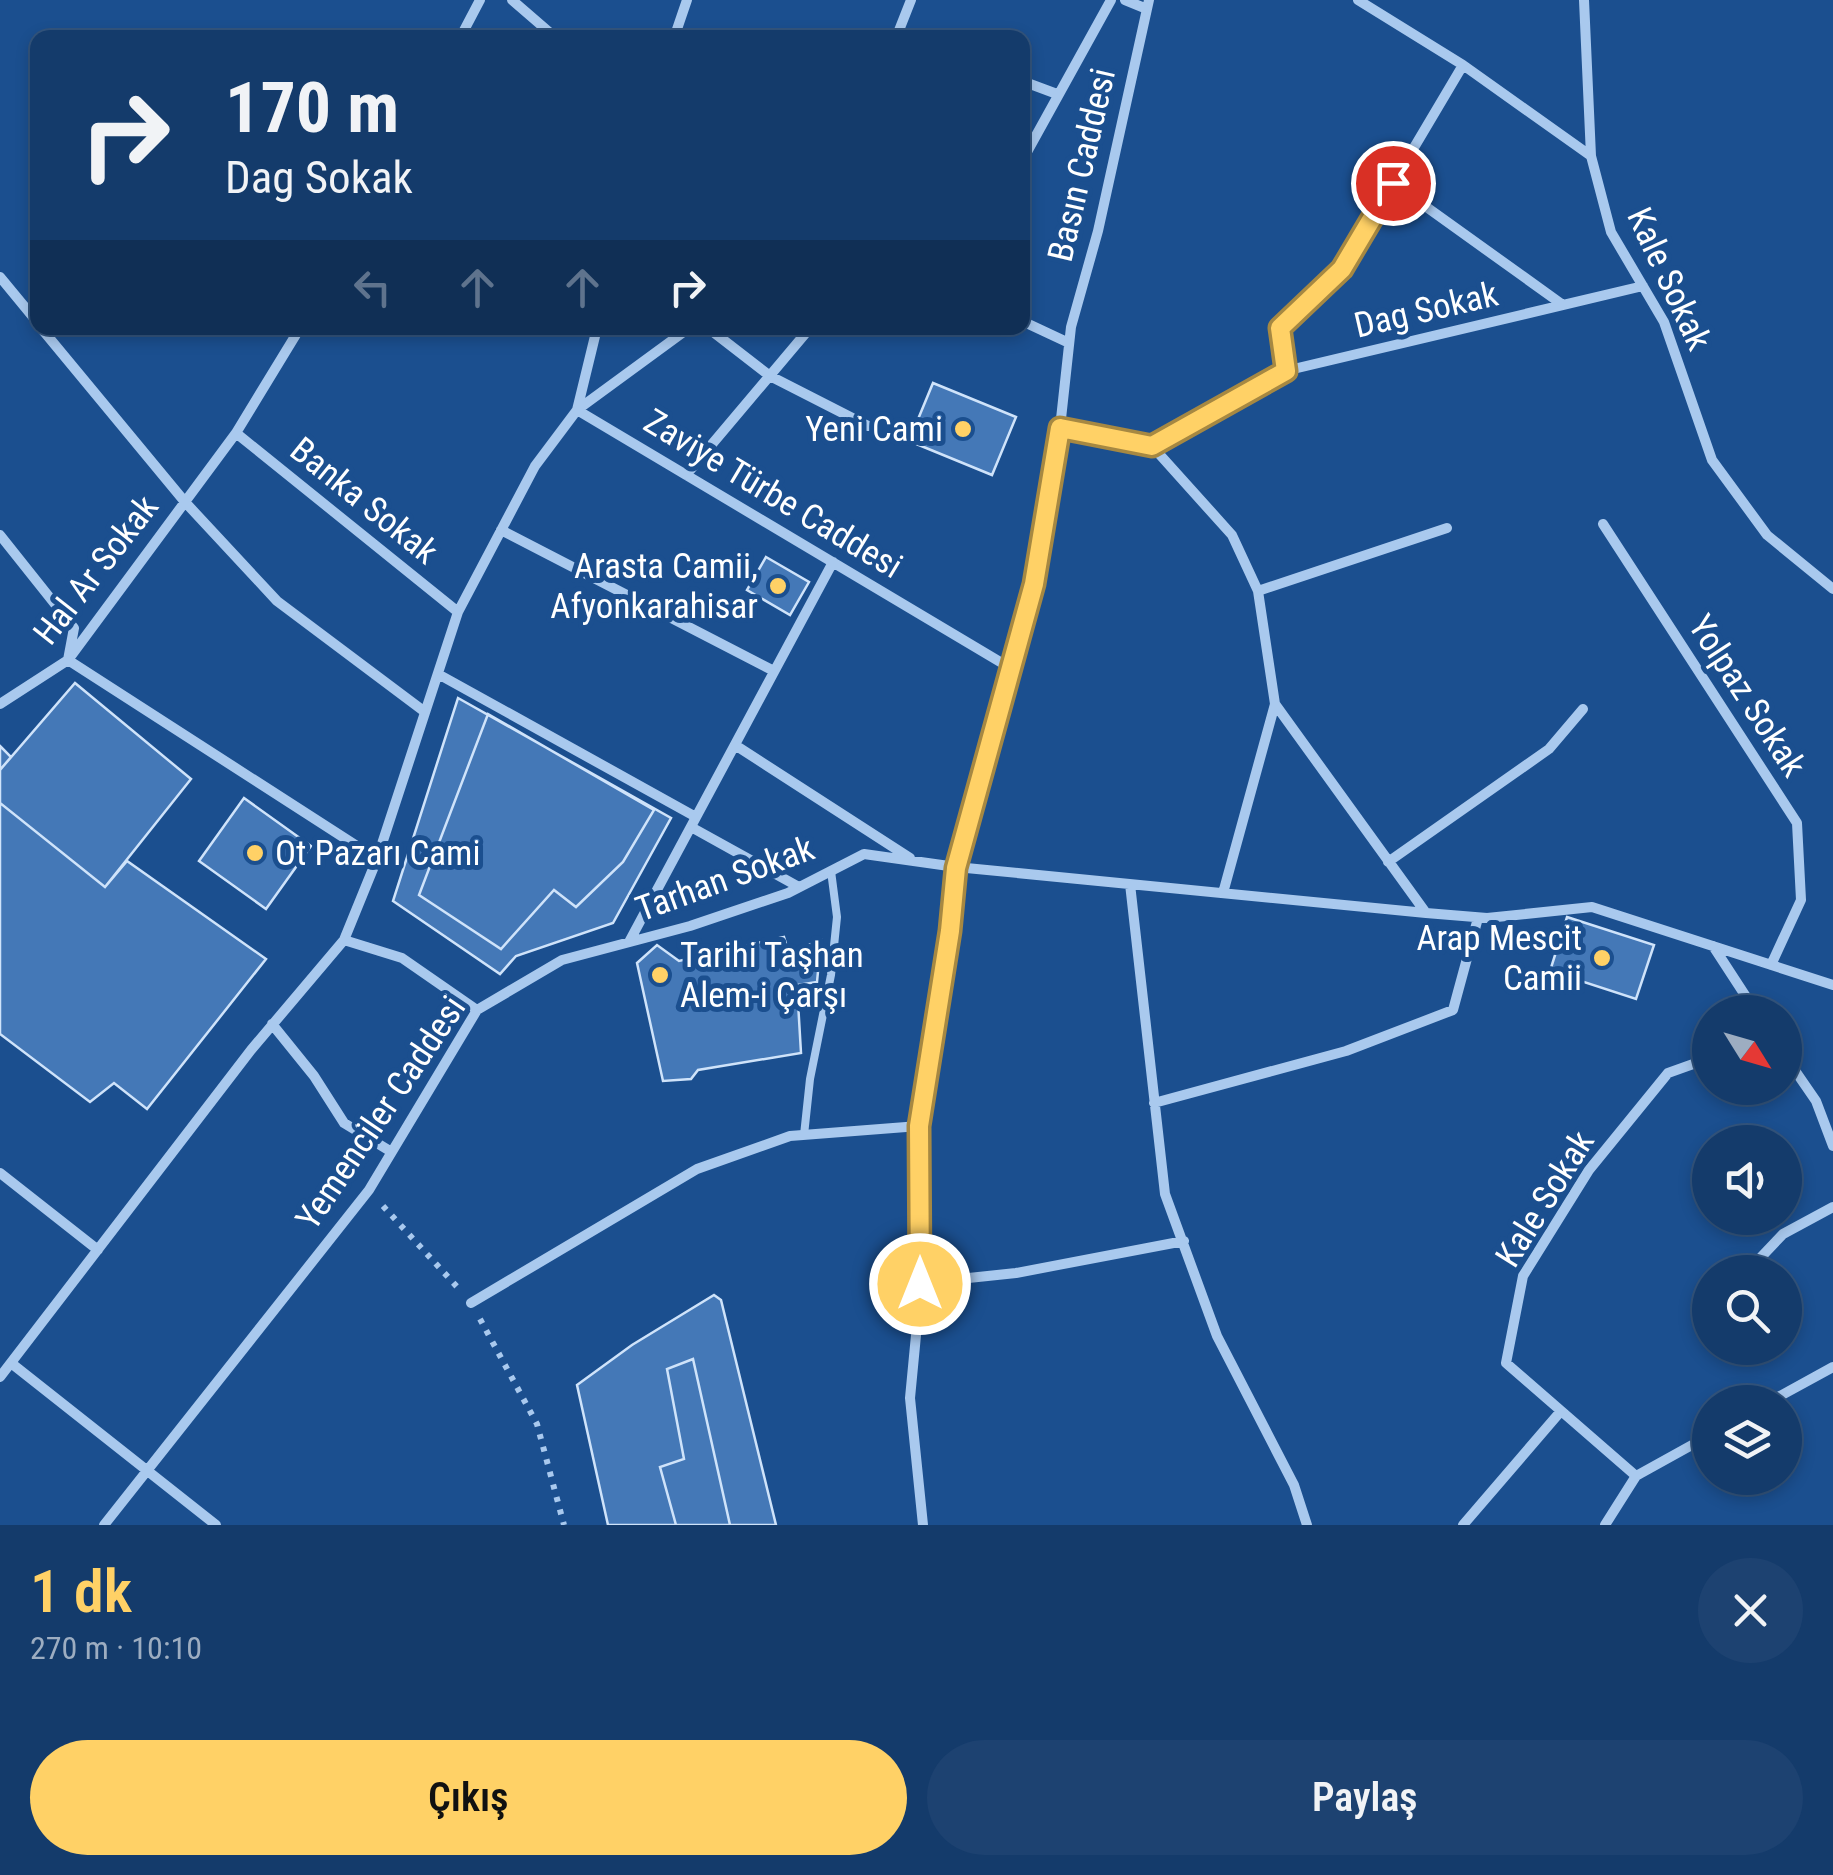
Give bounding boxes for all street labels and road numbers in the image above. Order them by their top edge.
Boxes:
street label: Basın Caddesi [1040,65,1124,265]
street label: Kale Sokak [1618,201,1720,357]
street label: Dag Sokak [1350,274,1502,346]
street label: Zaviye Türbe Caddesi [637,401,909,587]
street label: Banka Sokak [282,429,446,573]
street label: Hal Ar Sokak [25,487,167,653]
street label: Yolpaz Sokak [1680,608,1815,785]
street label: Tarhan Sokak [630,828,820,930]
street label: Yemenciler Caddesi [288,989,474,1237]
street label: Kale Sokak [1487,1123,1603,1274]

